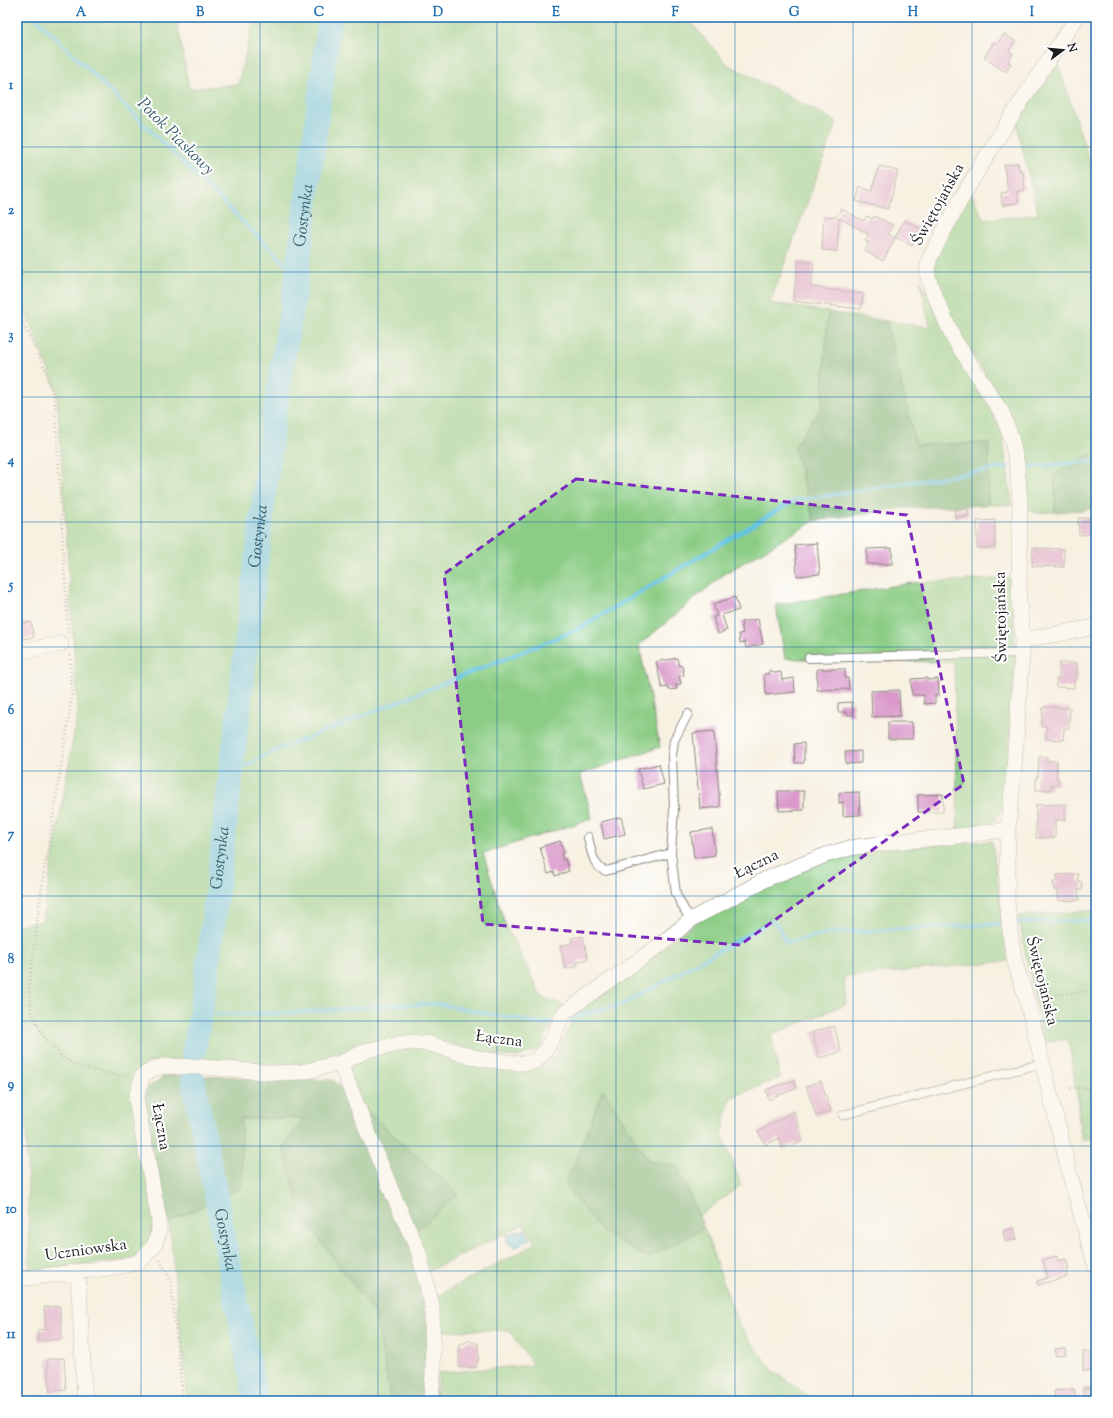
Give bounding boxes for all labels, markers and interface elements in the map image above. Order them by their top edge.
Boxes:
text: A [76,4,87,22]
text: B [196,4,205,22]
text: C [314,4,324,22]
text: D [433,4,443,22]
text: E [552,4,560,22]
text: F [671,4,679,22]
text: G [789,4,800,22]
text: H [908,4,919,22]
text: I [1030,4,1035,22]
north arrow [1043,30,1083,70]
text: N [1062,40,1081,54]
text: 1 [9,77,14,95]
water label: Potok Piaskowy [131,93,219,181]
street label: Świętojańska [906,159,971,250]
water label: Gostynka [289,182,321,249]
text: 2 [8,202,15,220]
text: 3 [8,327,14,345]
text: 4 [7,452,15,470]
water label: Gostynka [244,503,275,569]
street label: Świętojańska [989,571,1014,663]
text: 5 [8,577,14,595]
text: 6 [8,702,15,720]
water label: Gostynka [205,825,237,891]
text: 7 [8,826,15,844]
street label: Łączna [731,844,784,886]
street label: Świętojańska [1019,934,1064,1029]
text: 8 [8,951,15,969]
street label: Łączna [474,1026,524,1054]
text: 9 [8,1076,15,1094]
street label: Łączna [145,1102,176,1153]
text: 10 [5,1201,17,1219]
water label: Gostynka [207,1207,242,1274]
street label: Uczniowska [43,1234,129,1268]
text: 11 [7,1326,16,1344]

